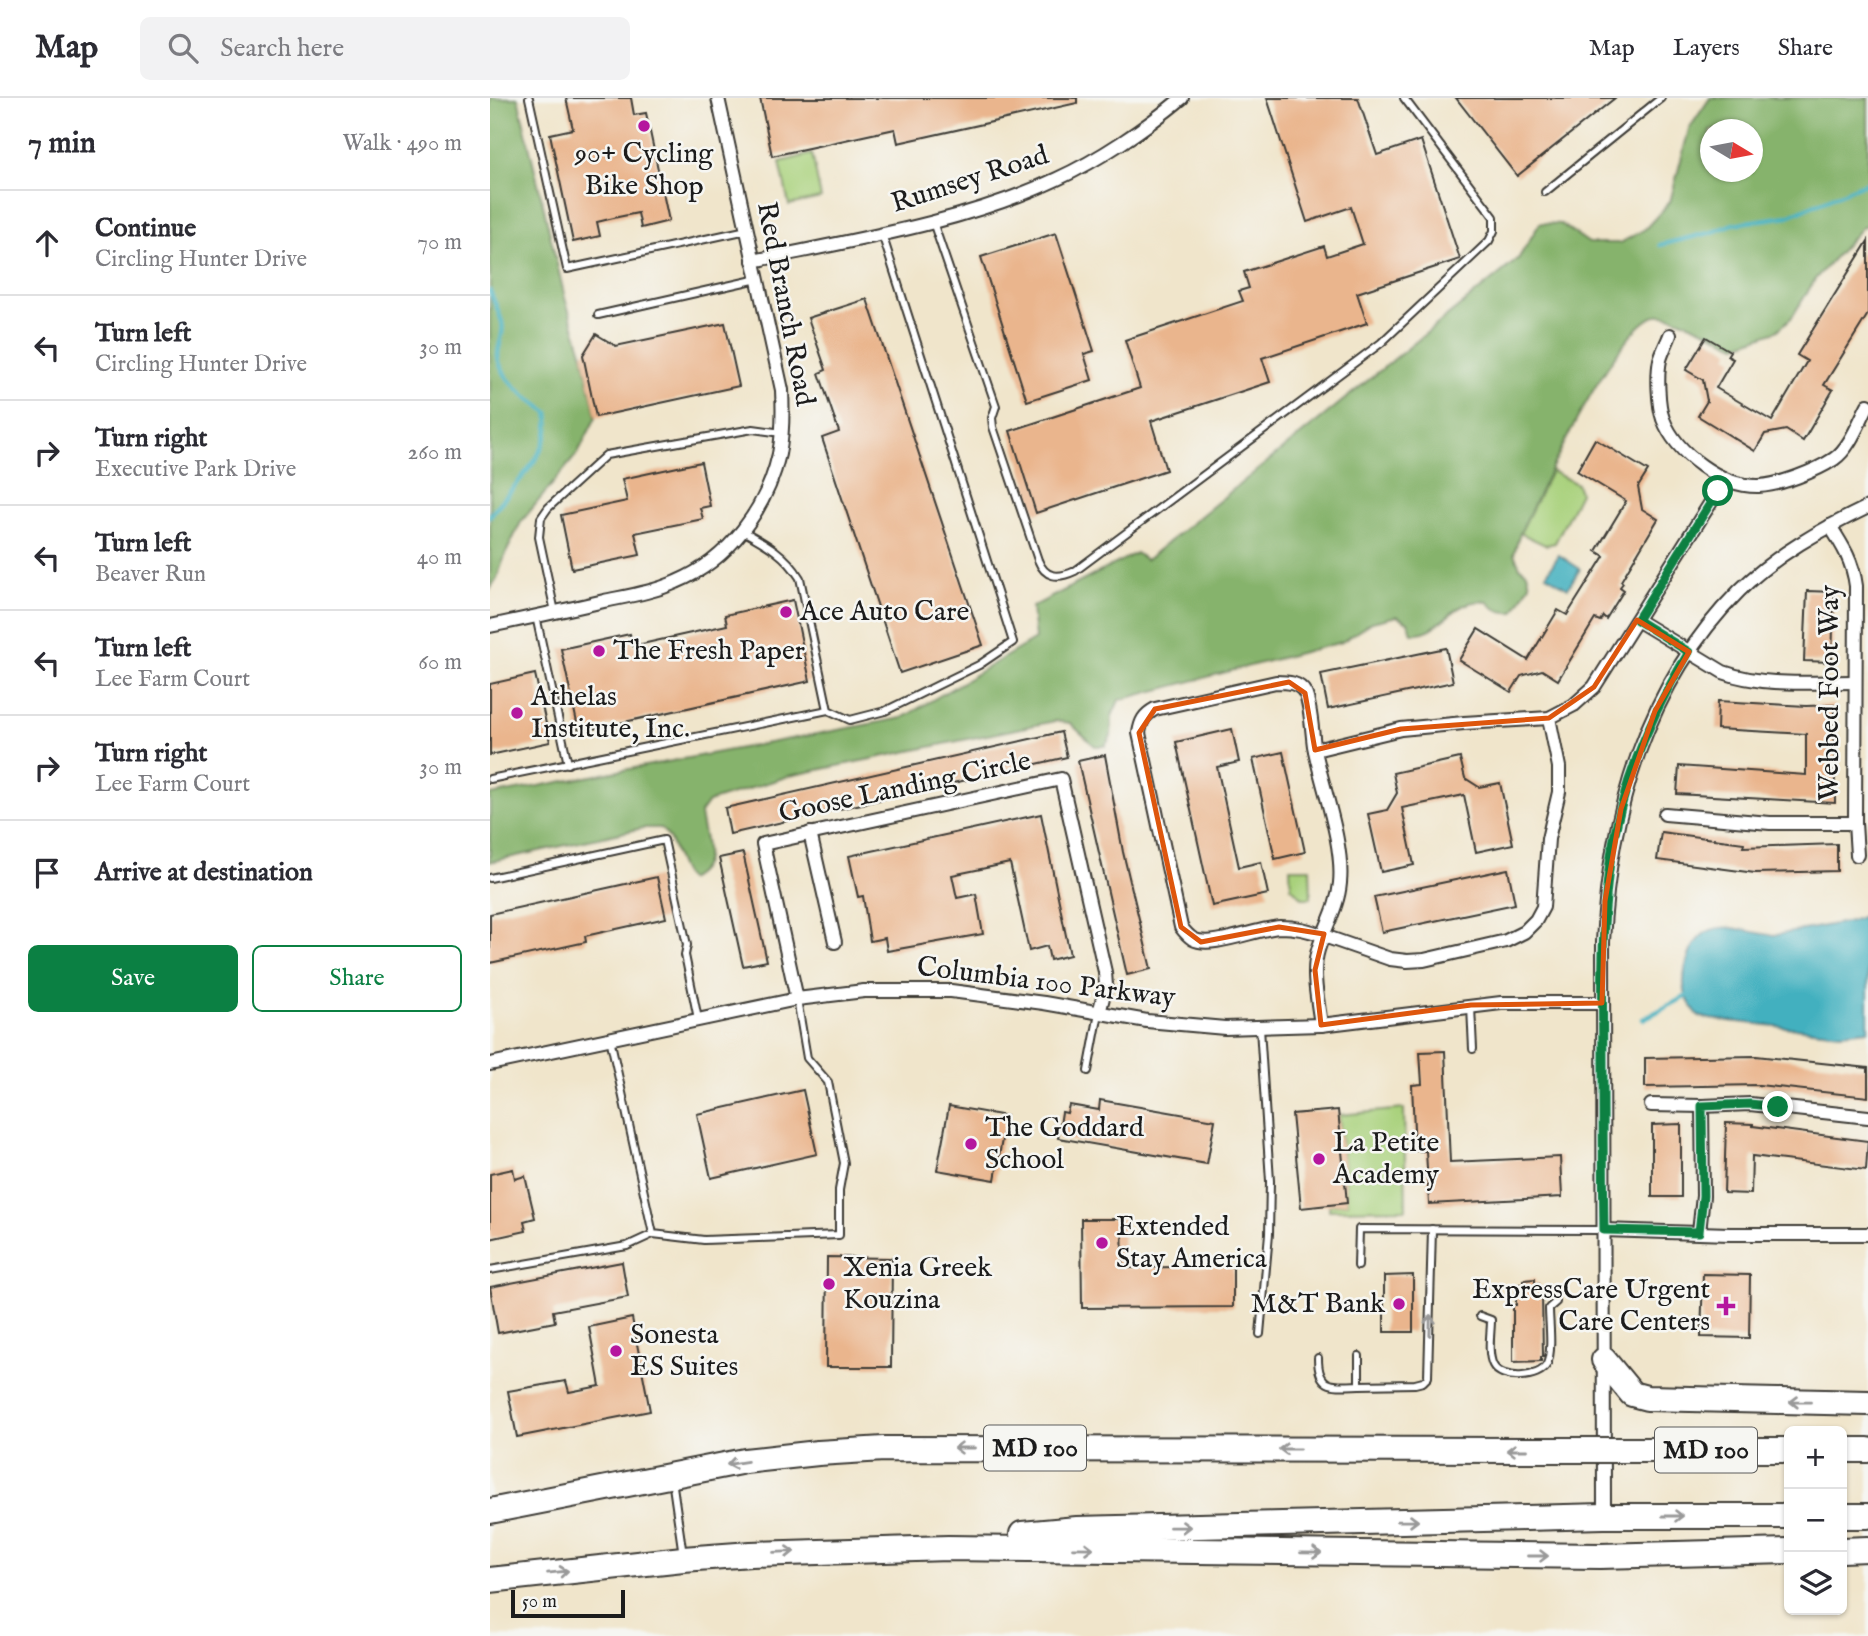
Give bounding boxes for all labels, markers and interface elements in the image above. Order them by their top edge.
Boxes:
search box [140,17,630,80]
text: Map [35,27,98,69]
icon: search [164,29,202,67]
text: Search here [220,32,344,65]
text: Map [1589,33,1635,64]
text: Layers [1673,33,1740,64]
text: Share [1778,33,1833,64]
marker: 90+ Cycling Bike Shop [636,118,652,134]
north arrow [1700,119,1763,182]
text: 7 min [28,125,96,163]
text: Walk · 490 m [342,129,462,158]
place label: 90+ Cycling Bike Shop [574,137,714,204]
street label: Rumsey Road [887,138,1053,222]
street label: Red Branch Road [748,199,822,409]
text: Continue [95,212,196,245]
icon: ahead [28,224,66,262]
text: 70 m [417,228,462,257]
text: Circling Hunter Drive [95,245,307,274]
text: Turn left [95,317,192,350]
icon: left [28,329,66,367]
text: 30 m [419,333,462,362]
text: Circling Hunter Drive [95,350,307,379]
text: Turn right [95,422,208,455]
icon: right [28,434,66,472]
text: 260 m [407,438,462,467]
text: Executive Park Drive [95,455,296,484]
route start [1702,475,1733,506]
text: Turn left [95,527,192,560]
icon: left [28,539,66,577]
text: 40 m [417,543,462,572]
text: Beaver Run [95,560,206,589]
street label: Webbed Foot Way [1813,585,1848,801]
place label: Ace Auto Care [799,595,969,630]
marker: Ace Auto Care [778,604,794,620]
text: Turn left [95,632,192,665]
place label: The Fresh Paper [613,634,805,669]
marker: The Fresh Paper [591,643,607,659]
icon: left [28,644,66,682]
text: 60 m [418,648,462,677]
text: Lee Farm Court [95,665,250,694]
place label: Athelas Institute, Inc. [530,680,690,747]
marker: Athelas Institute, Inc. [509,705,525,721]
text: Turn right [95,737,208,770]
street label: Goose Landing Circle [776,744,1034,832]
icon: right [28,749,66,787]
text: 30 m [419,753,462,782]
text: Lee Farm Court [95,770,250,799]
icon: arrive [28,854,66,892]
text: Arrive at destination [95,856,313,889]
button: Save [28,945,238,1012]
button: Share [252,945,462,1012]
street label: Columbia 100 Parkway [915,950,1177,1016]
route end [1762,1091,1793,1122]
place label: The Goddard School [985,1111,1144,1178]
place label: La Petite Academy [1332,1126,1439,1193]
marker: The Goddard School [963,1136,979,1152]
marker: La Petite Academy [1311,1151,1327,1167]
place label: Extended Stay America [1116,1210,1268,1277]
marker: Extended Stay America [1094,1235,1110,1251]
place label: Xenia Greek Kouzina [843,1251,993,1318]
place label: ExpressCare Urgent Care Centers [1472,1273,1710,1340]
marker: Xenia Greek Kouzina [821,1276,837,1292]
place label: M&T Bank [1251,1287,1386,1322]
marker: M&T Bank [1391,1296,1407,1312]
marker: ExpressCare Urgent Care Centers [1716,1296,1736,1316]
one-way arrow [1424,1314,1437,1337]
place label: Sonesta ES Suites [630,1318,738,1385]
marker: Sonesta ES Suites [608,1343,624,1359]
one-way arrow [1789,1395,1812,1408]
road number: MD 100 [984,1426,1086,1470]
map controls [1784,1426,1847,1615]
button: + [1784,1426,1847,1489]
road number: MD 100 [1655,1428,1757,1472]
one-way arrow [952,1441,975,1455]
one-way arrow [1278,1442,1301,1456]
one-way arrow [1505,1443,1528,1457]
one-way arrow [726,1457,749,1470]
button: − [1784,1489,1847,1552]
one-way arrow [1661,1509,1684,1523]
one-way arrow [1396,1514,1419,1528]
one-way arrow [1168,1520,1191,1533]
one-way arrow [1071,1542,1094,1555]
one-way arrow [773,1546,796,1559]
one-way arrow [1299,1546,1322,1559]
one-way arrow [1526,1549,1549,1563]
button: layers [1784,1552,1847,1615]
one-way arrow [546,1565,569,1578]
scale bar [511,1587,625,1619]
text: 50 m [522,1590,557,1614]

